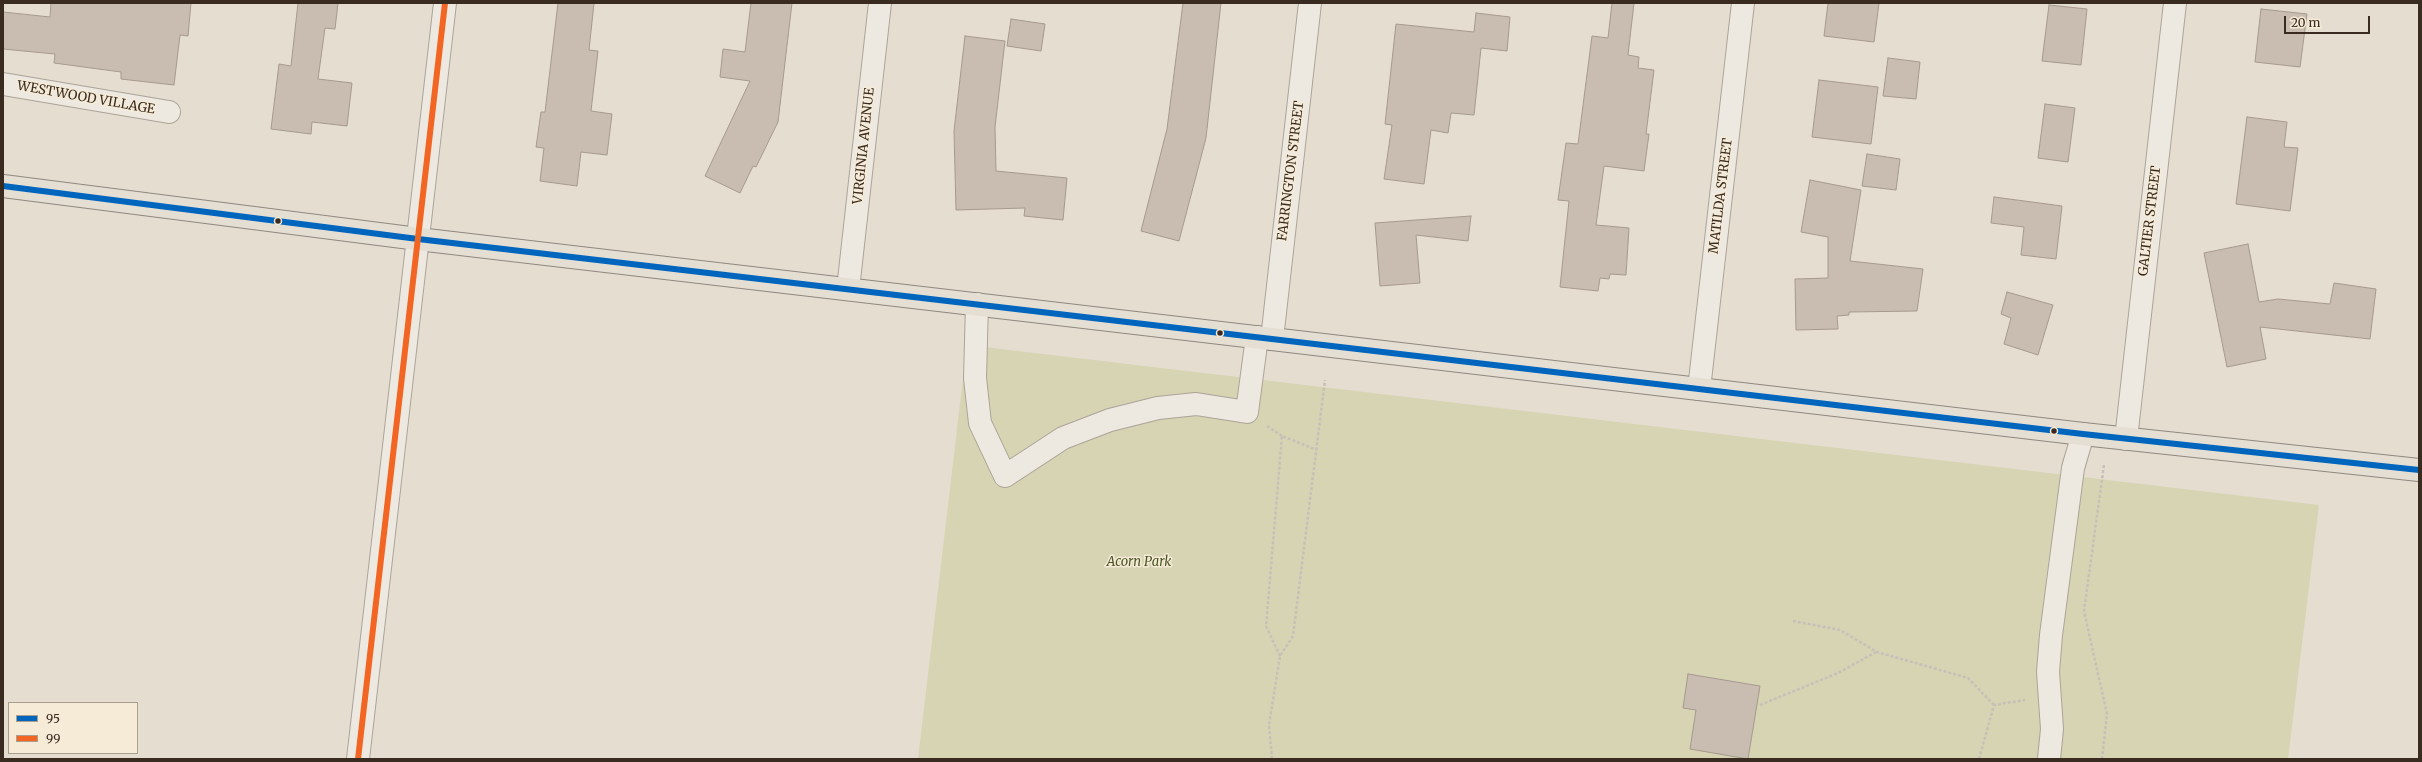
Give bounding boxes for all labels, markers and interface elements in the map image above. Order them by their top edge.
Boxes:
scale bar [2286,8,2372,34]
text: 20 m [2291,15,2320,30]
street label: WESTWOOD VILLAGE [16,78,156,118]
street label: VIRGINIA AVENUE [850,87,878,205]
street label: FARRINGTON STREET [1275,100,1307,242]
street label: MATILDA STREET [1706,137,1736,255]
street label: GALTIER STREET [2136,165,2164,277]
unlabelled marker [273,216,283,226]
unlabelled marker [1215,328,1225,338]
unlabelled marker [2049,426,2059,436]
park label: Acorn Park [1107,554,1171,570]
legend [8,702,138,754]
text: 95 [46,711,60,726]
text: 99 [46,731,61,746]

